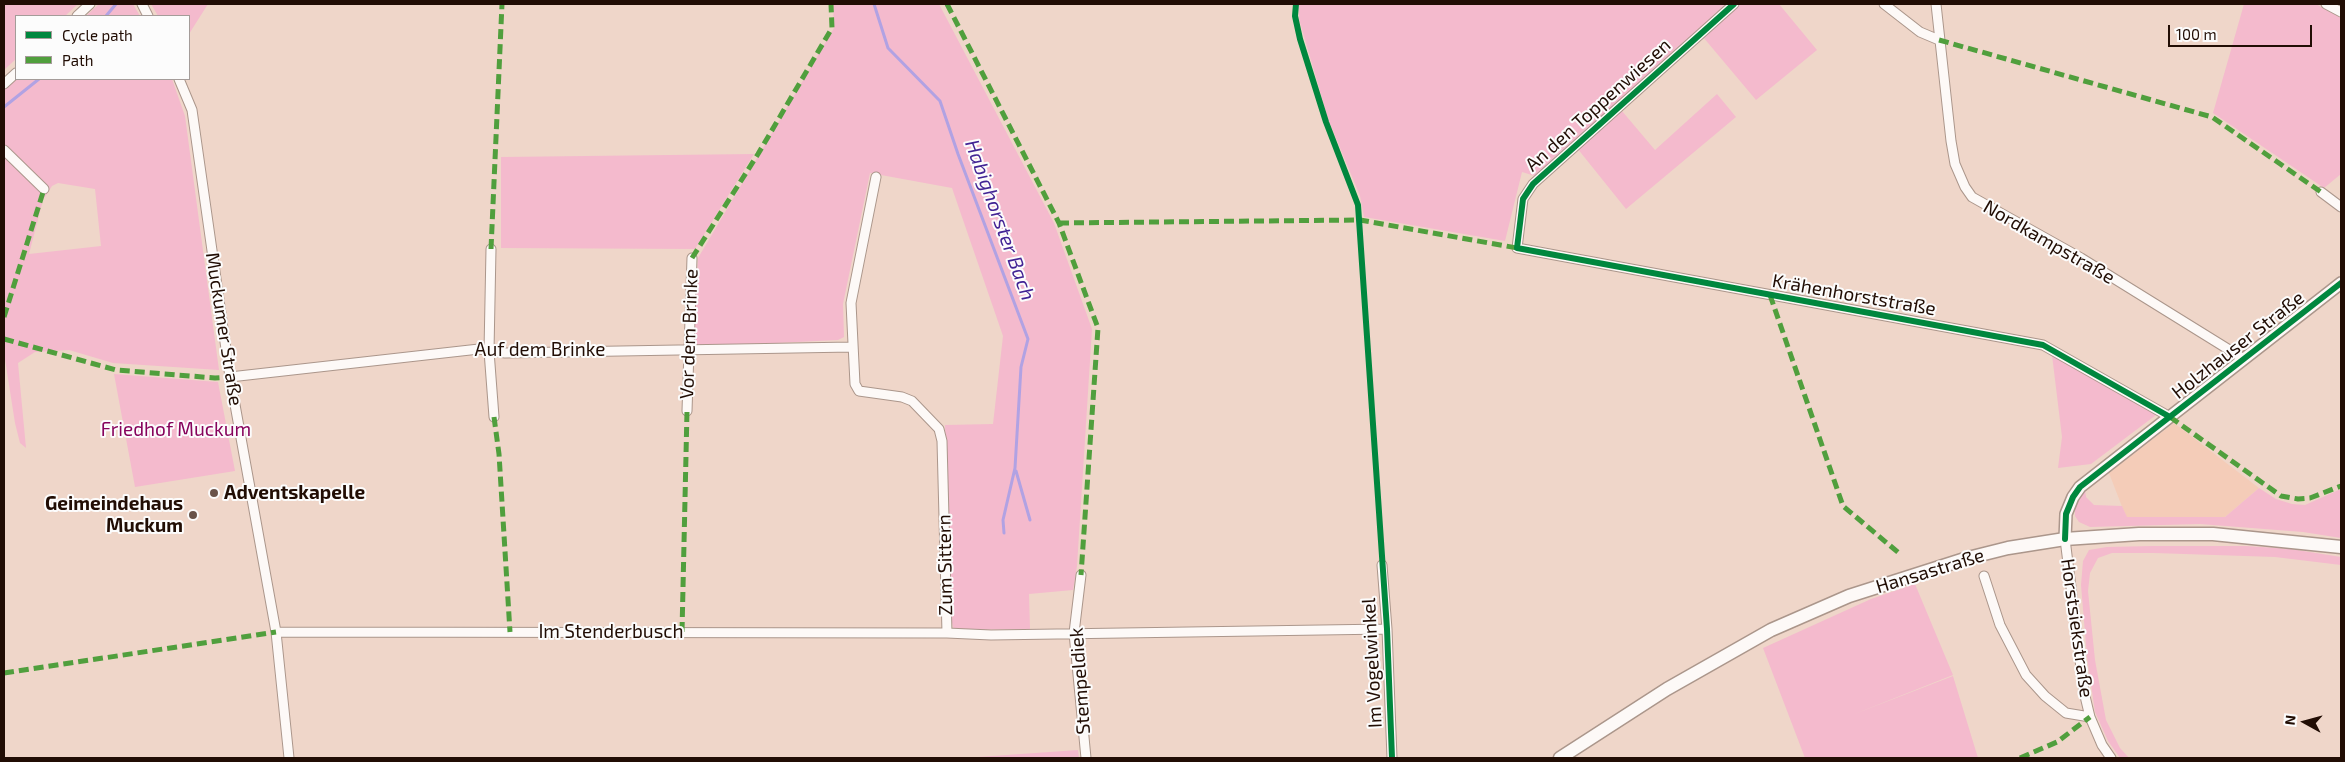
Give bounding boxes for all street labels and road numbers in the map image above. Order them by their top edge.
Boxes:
street label: An den Toppenwiesen [1521,34,1675,176]
street label: Nordkampstraße [1979,195,2119,289]
street label: Muckumer Straße [201,251,247,407]
street label: Vor dem Brinke [675,269,703,399]
street label: Krähenhorststraße [1770,269,1938,321]
street label: Holzhauser Straße [2167,286,2309,404]
street label: Auf dem Brinke [475,339,605,361]
street label: Zum Sittern [933,514,957,616]
street label: Hansastraße [1873,544,1987,598]
street label: Horstsiekstraße [2056,557,2098,699]
street label: Im Vogelwinkel [1357,597,1387,729]
street label: Im Stenderbusch [538,621,684,643]
street label: Stempeldiek [1065,627,1095,735]

